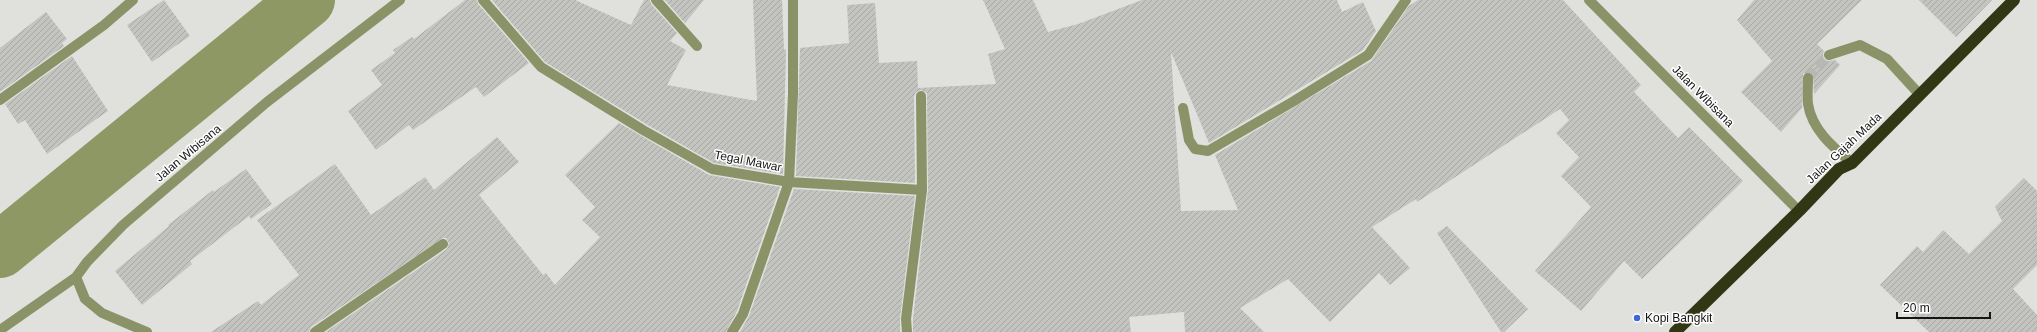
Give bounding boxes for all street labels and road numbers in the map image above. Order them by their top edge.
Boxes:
street label: Jalan Wibisana [1669,62,1737,130]
street label: Jalan Gajah Mada [1804,109,1885,186]
street label: Jalan Wibisana [152,121,224,185]
street label: Tegal Mawar [713,148,783,174]

